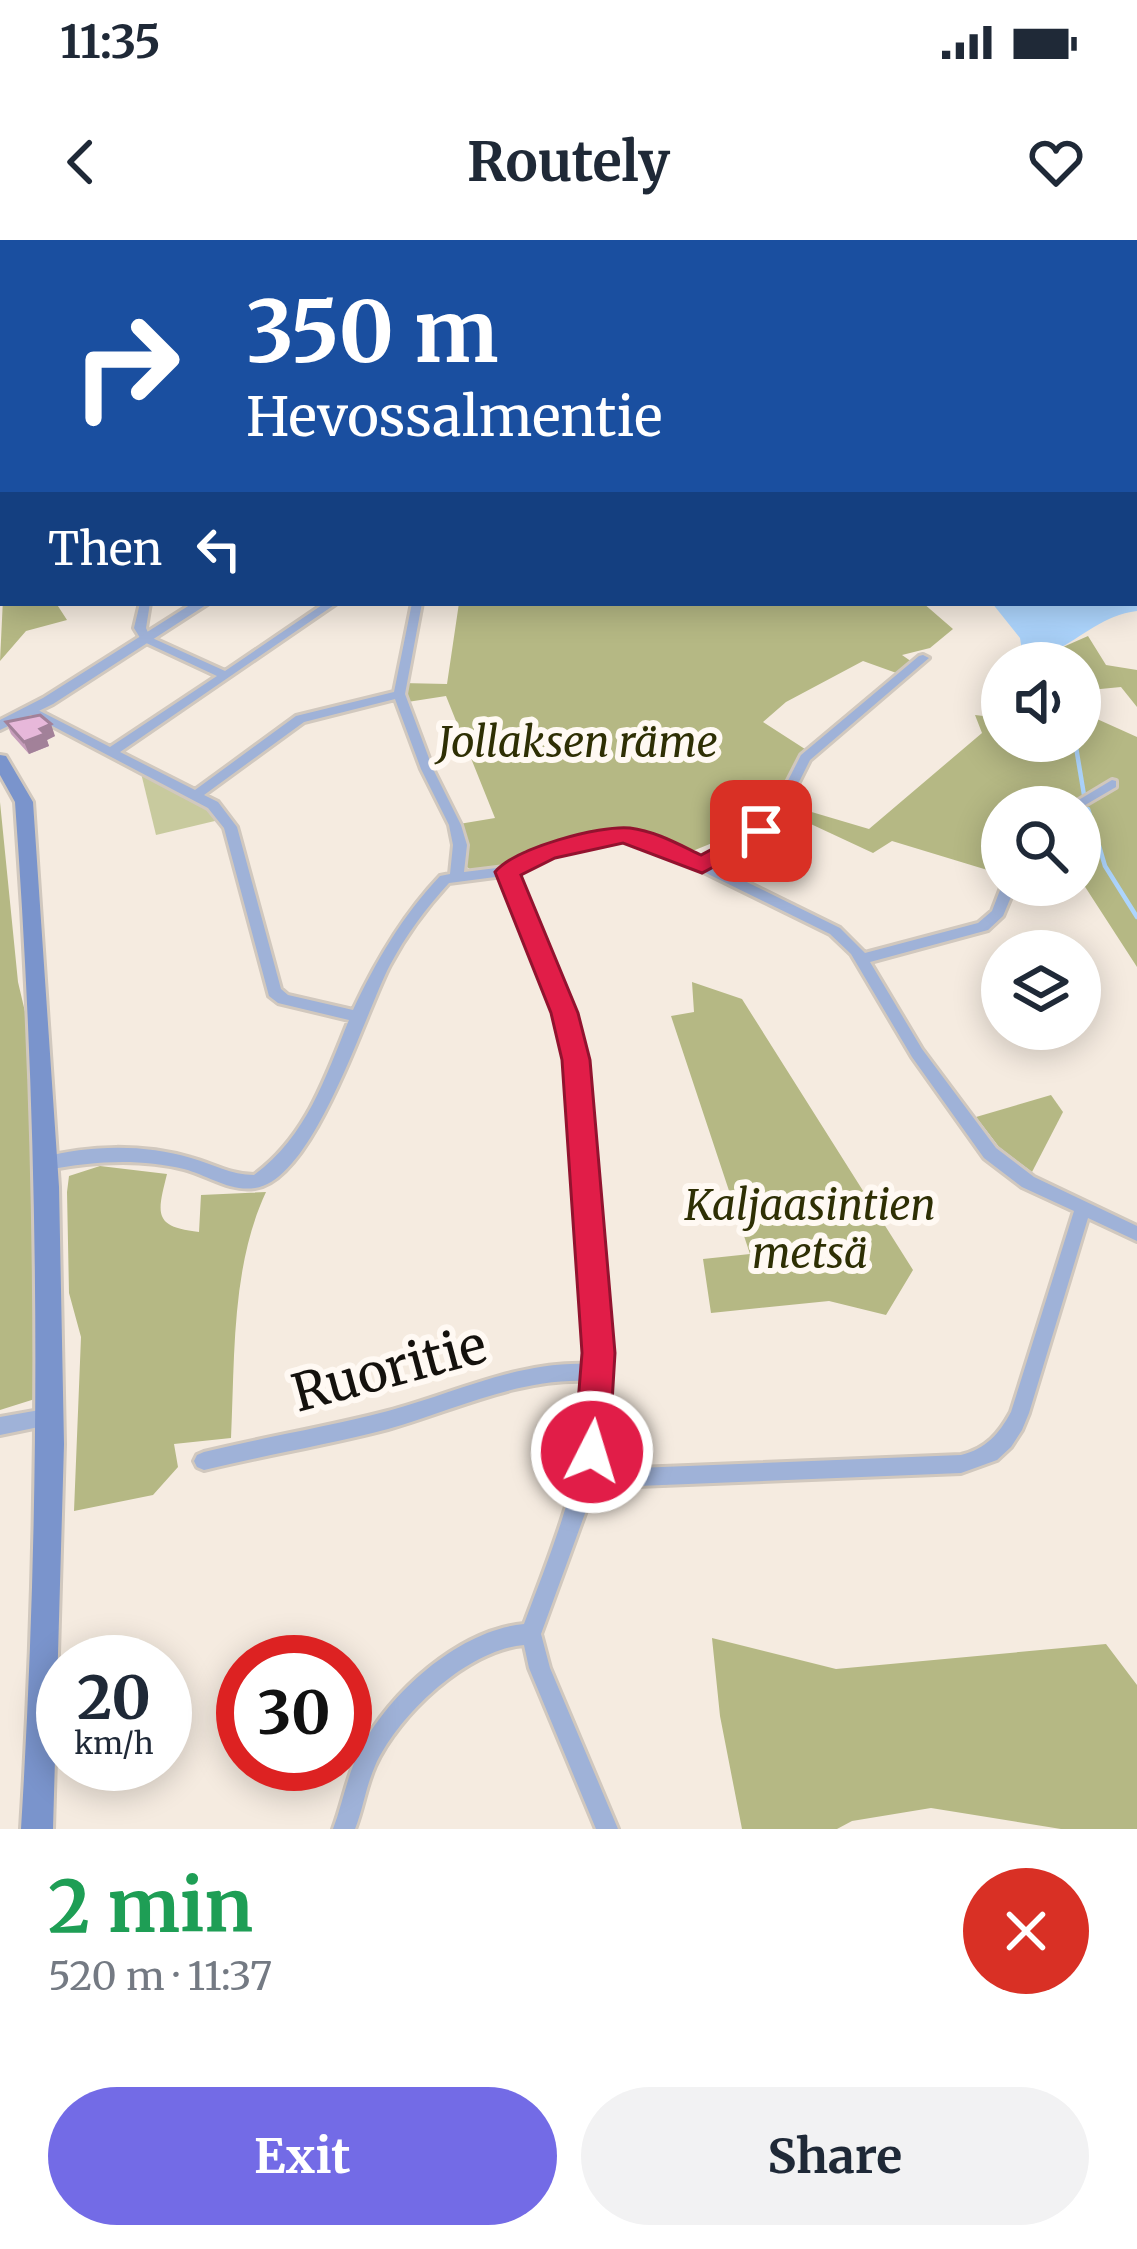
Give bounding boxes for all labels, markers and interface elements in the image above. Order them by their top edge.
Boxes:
text: 11:35 [60,14,161,70]
text: Routely [467,128,670,196]
icon: back [48,129,114,195]
icon: heart [1023,129,1089,195]
text: 350 m [246,279,499,385]
icon: right [48,288,204,444]
text: Hevossalmentie [246,383,662,451]
icon: left [186,516,252,582]
text: Then [48,521,162,577]
map controls [981,642,1101,1050]
button: sound [981,642,1101,762]
park label: Jollaksen räme [434,716,718,768]
pin [710,780,812,882]
button: search [981,786,1101,906]
icon: arrive [728,798,794,864]
button: layers [981,930,1101,1050]
park label: Kaljaasintien metsä [683,1179,936,1279]
street label: Ruoritie [285,1312,493,1426]
position arrow [529,1389,655,1515]
speed limit sign: 30 [216,1635,372,1791]
text: 20 [77,1660,151,1735]
text: km/h [74,1724,154,1762]
text: 2 min [48,1861,253,1952]
button: close [963,1868,1089,1994]
text: 520 m · 11:37 [48,1952,272,2001]
button: Exit [48,2087,557,2225]
button: Share [581,2087,1089,2225]

